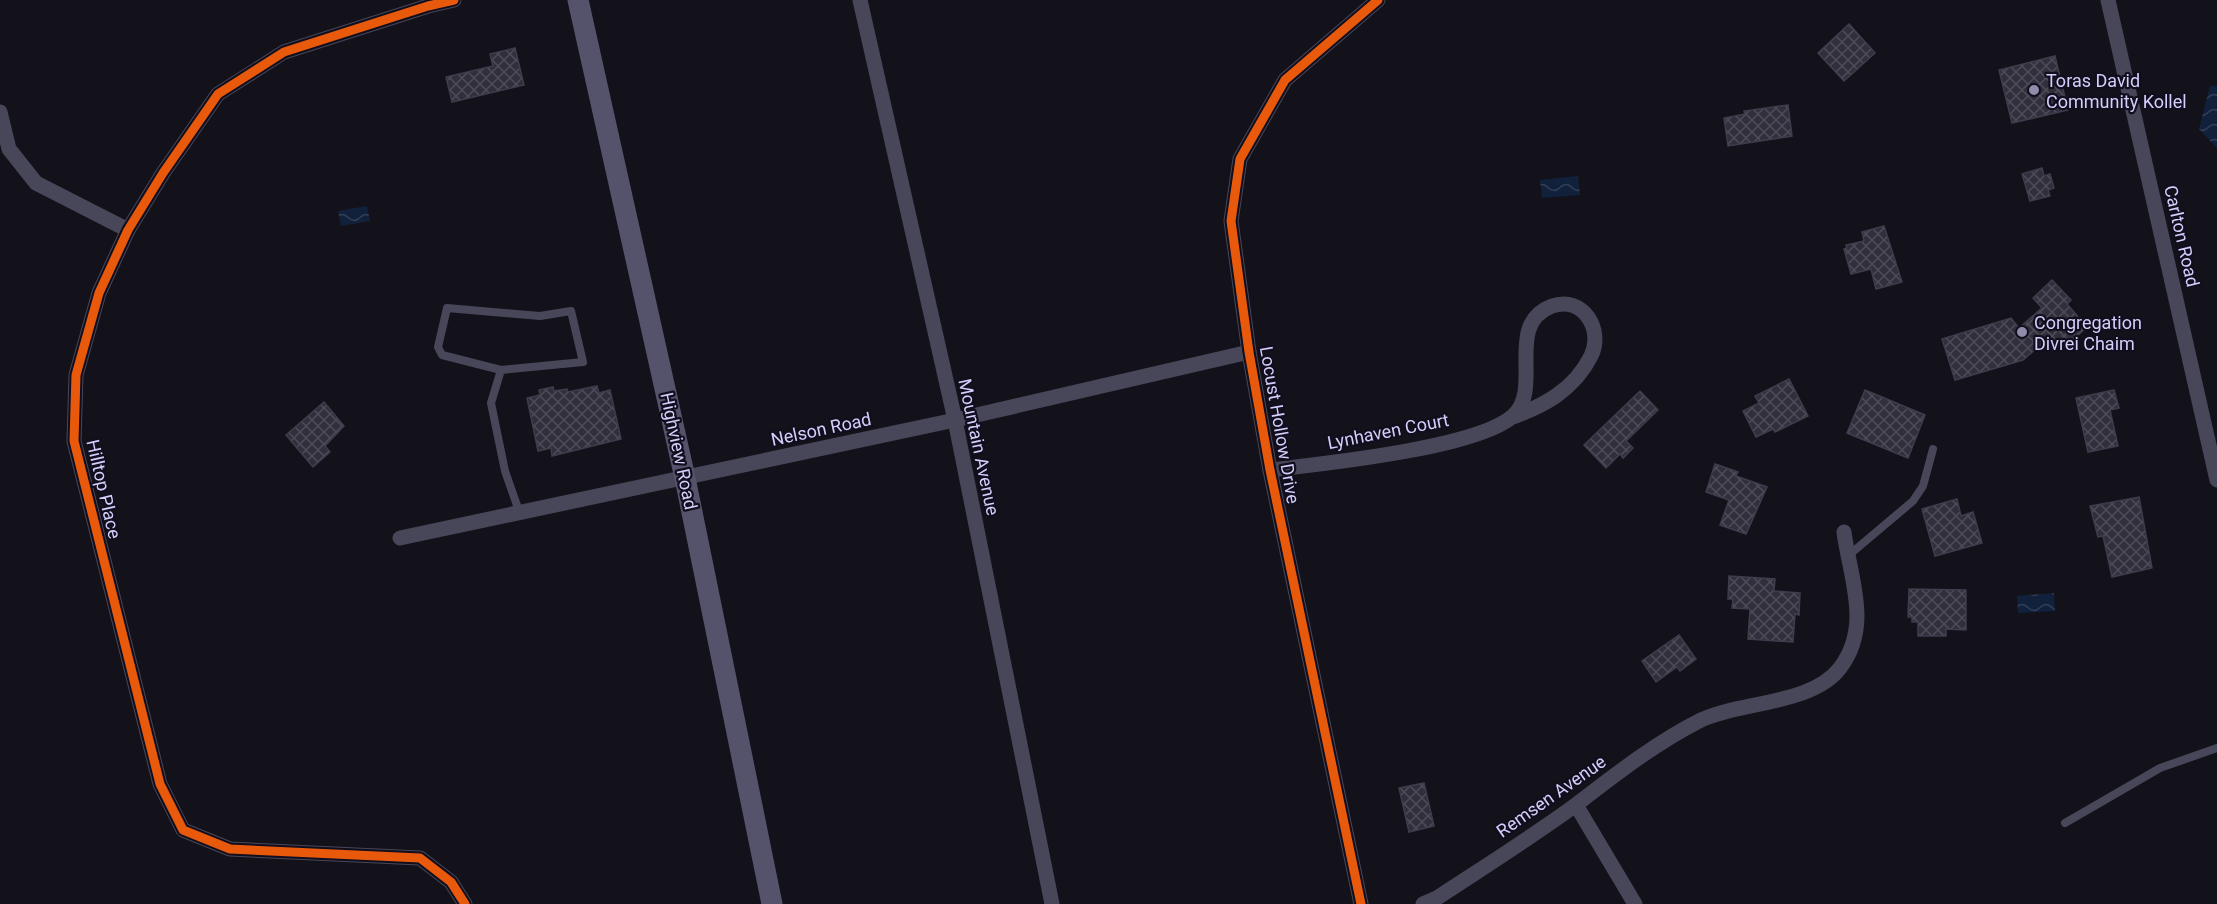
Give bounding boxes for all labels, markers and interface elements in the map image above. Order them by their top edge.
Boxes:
place label: Toras David Community Kollel [2046,70,2187,112]
marker: Toras David Community Kollel [2027,83,2041,97]
street label: Carlton Road [2160,183,2204,289]
place label: Congregation Divrei Chaim [2034,312,2142,354]
marker: Congregation Divrei Chaim [2015,325,2029,339]
street label: Locust Hollow Drive [1256,345,1304,505]
street label: Mountain Avenue [954,377,1004,517]
street label: Highview Road [656,391,702,511]
street label: Nelson Road [769,408,873,450]
street label: Lynhaven Court [1325,409,1451,453]
street label: Hilltop Place [82,437,126,541]
street label: Remsen Avenue [1492,751,1610,841]

